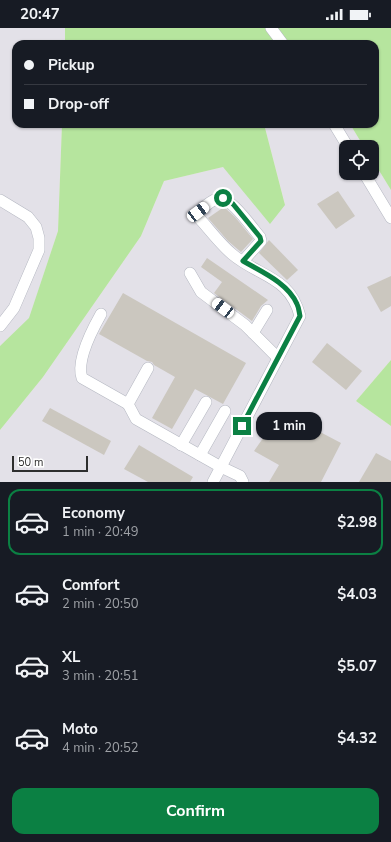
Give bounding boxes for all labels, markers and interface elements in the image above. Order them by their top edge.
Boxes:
text: 20:47 [20,4,60,24]
text: Pickup [48,55,94,75]
text: Drop-off [48,94,109,114]
map controls [339,140,379,180]
button: locate [339,140,379,180]
route start [214,189,232,207]
car [185,200,211,224]
car [210,296,236,320]
callout: 1 min [256,412,322,440]
route end [233,417,251,435]
text: 1 min [272,417,306,435]
scale bar [12,454,88,473]
text: 50 m [18,455,43,470]
text: Economy [62,503,125,523]
icon: car [14,504,50,540]
text: $2.98 [337,512,377,532]
text: 1 min · 20:49 [62,523,138,541]
text: Comfort [62,575,119,595]
icon: car [14,576,50,612]
text: $4.03 [337,584,377,604]
text: 2 min · 20:50 [62,595,138,613]
text: XL [62,647,81,667]
icon: car [14,648,50,684]
text: $5.07 [337,656,377,676]
text: 3 min · 20:51 [62,667,138,685]
text: Moto [62,719,98,739]
icon: car [14,720,50,756]
text: $4.32 [337,728,377,748]
text: 4 min · 20:52 [62,739,138,757]
button: Confirm [12,788,379,834]

